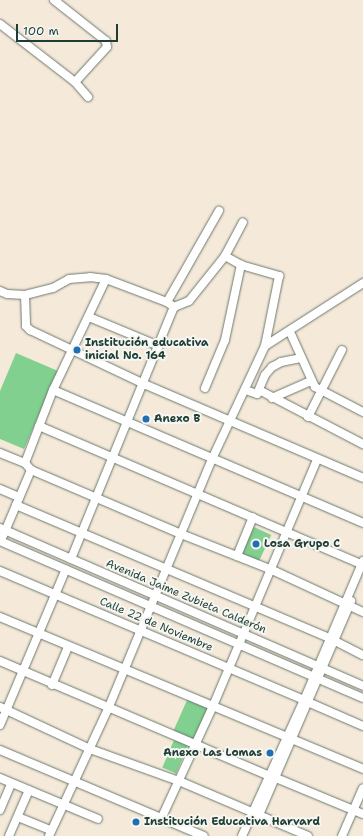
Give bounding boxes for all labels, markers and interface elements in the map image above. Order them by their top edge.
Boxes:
scale bar [18,16,120,42]
text: 100 m [23,23,59,39]
place label: Institución educativa inicial No. 164 [85,337,209,363]
marker: Institución educativa inicial No. 164 [72,345,82,355]
place label: Anexo B [154,412,200,426]
marker: Anexo B [141,414,151,424]
place label: Losa Grupo C [264,537,340,551]
marker: Losa Grupo C [251,539,261,549]
street label: Avenida Jaime Zubieta Calderón [104,557,268,637]
street label: Calle 22 de Noviembre [97,595,215,655]
place label: Anexo Las Lomas [163,746,262,760]
marker: Anexo Las Lomas [265,748,275,758]
place label: Institución Educativa Harvard [144,815,320,829]
marker: Institución Educativa Harvard [131,817,141,827]

